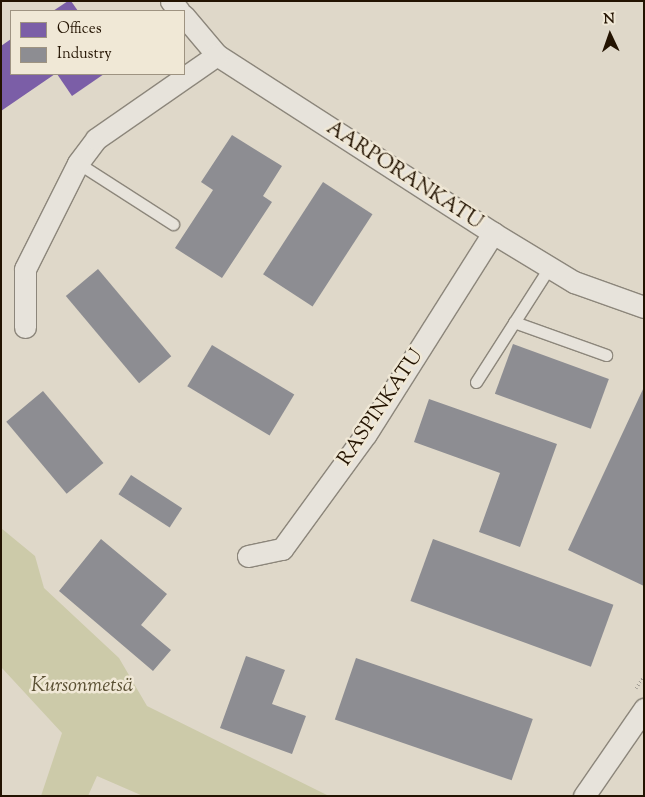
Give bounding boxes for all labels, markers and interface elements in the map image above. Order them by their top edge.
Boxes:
legend [10,10,185,75]
north arrow [585,10,635,60]
text: N [603,10,615,30]
text: Offices [57,19,102,40]
text: Industry [57,44,112,65]
street label: AARPORANKATU [322,117,486,235]
street label: RASPINKATU [333,345,429,471]
park label: Kursonmetsä [31,674,133,698]

